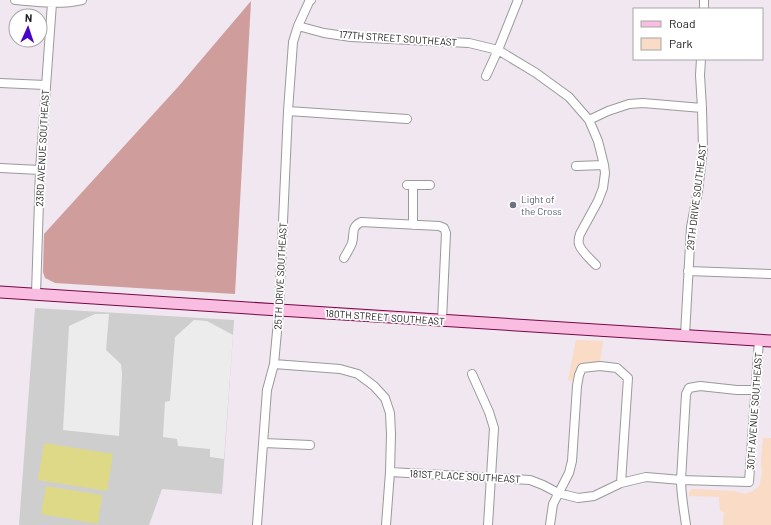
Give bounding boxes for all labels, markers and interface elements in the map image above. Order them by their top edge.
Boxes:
north arrow [8,8,48,48]
legend [633,8,763,60]
text: N [25,11,33,24]
text: Road [669,16,696,30]
street label: 177TH STREET SOUTHEAST [339,28,458,48]
text: Park [669,36,693,50]
street label: 23RD AVENUE SOUTHEAST [33,89,51,207]
street label: 29TH DRIVE SOUTHEAST [684,143,709,251]
place label: Light of the Cross [521,193,562,217]
marker: Light of the Cross [508,200,518,210]
street label: 25TH DRIVE SOUTHEAST [271,222,289,330]
street label: 180TH STREET SOUTHEAST [325,307,445,327]
street label: 30TH AVENUE SOUTHEAST [744,352,764,470]
street label: 181ST PLACE SOUTHEAST [409,467,521,485]

